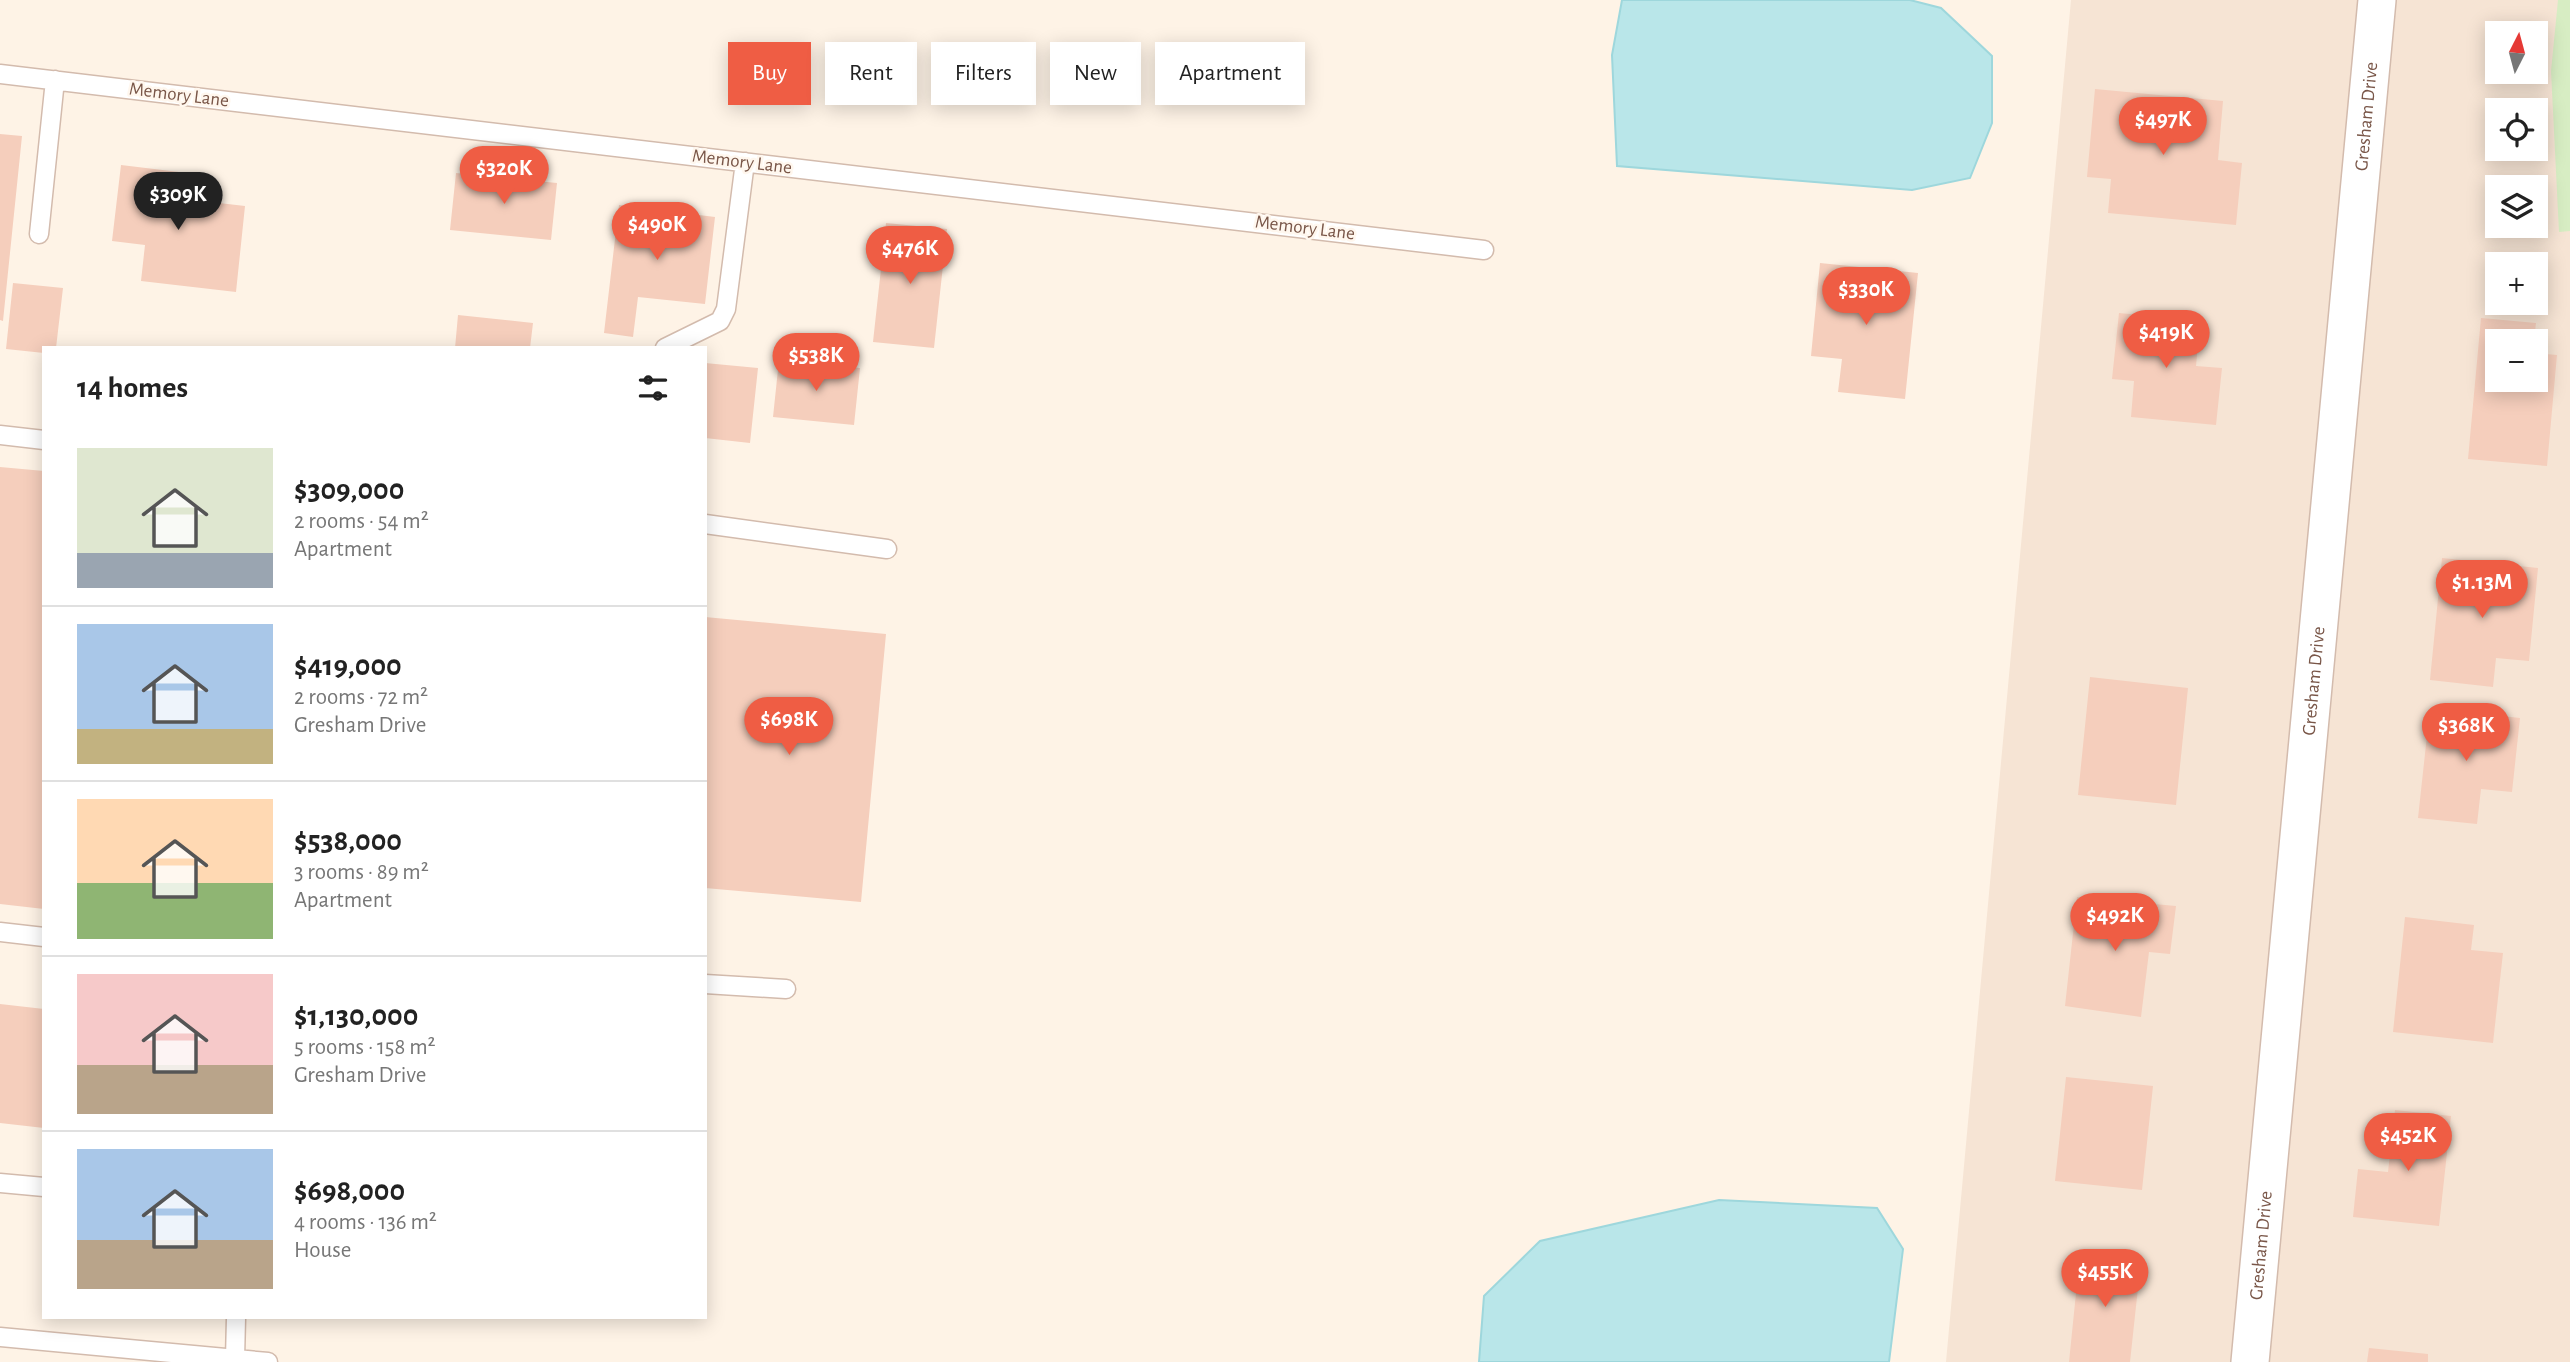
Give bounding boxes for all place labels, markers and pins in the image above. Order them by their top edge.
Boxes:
pin: $497K [2114,97,2212,157]
pin: $320K [455,146,553,206]
pin: $309K [129,173,227,232]
pin: $490K [608,202,706,262]
pin: $476K [861,226,959,286]
pin: $330K [1817,268,1915,327]
pin: $419K [2117,310,2215,370]
pin: $538K [767,334,865,393]
pin: $1.13M [2425,560,2539,620]
pin: $698K [740,698,838,757]
pin: $368K [2417,704,2515,763]
pin: $492K [2066,894,2164,953]
pin: $452K [2359,1114,2457,1173]
pin: $455K [2056,1250,2154,1309]

